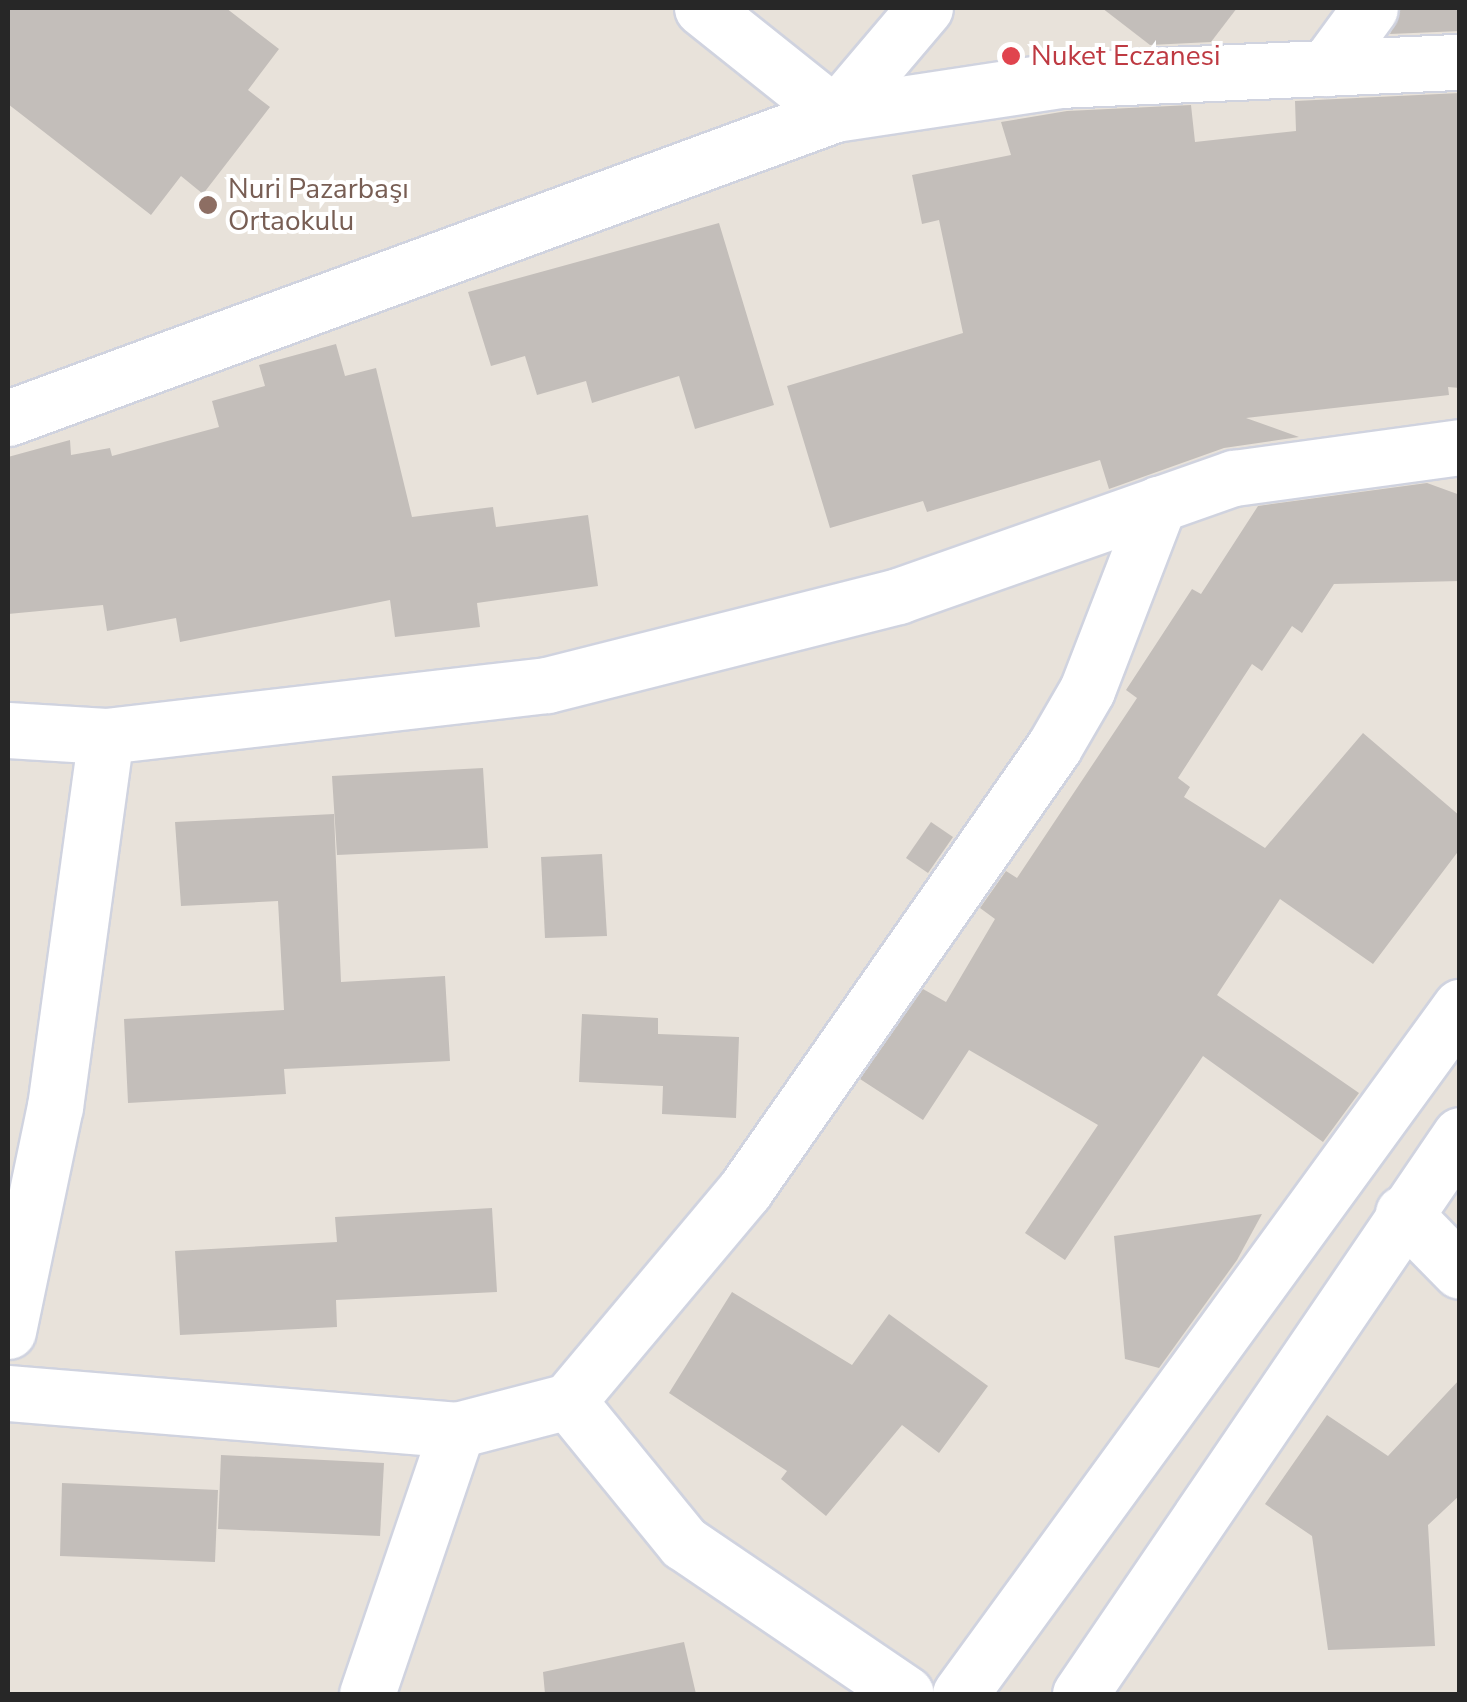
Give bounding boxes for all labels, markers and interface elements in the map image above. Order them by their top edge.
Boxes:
place label: Nuket Eczanesi [1031,39,1221,73]
marker: Nuket Eczanesi [1000,45,1022,67]
place label: Nuri Pazarbaşı Ortaokulu [228,172,409,238]
marker: Nuri Pazarbaşı Ortaokulu [197,194,219,216]

